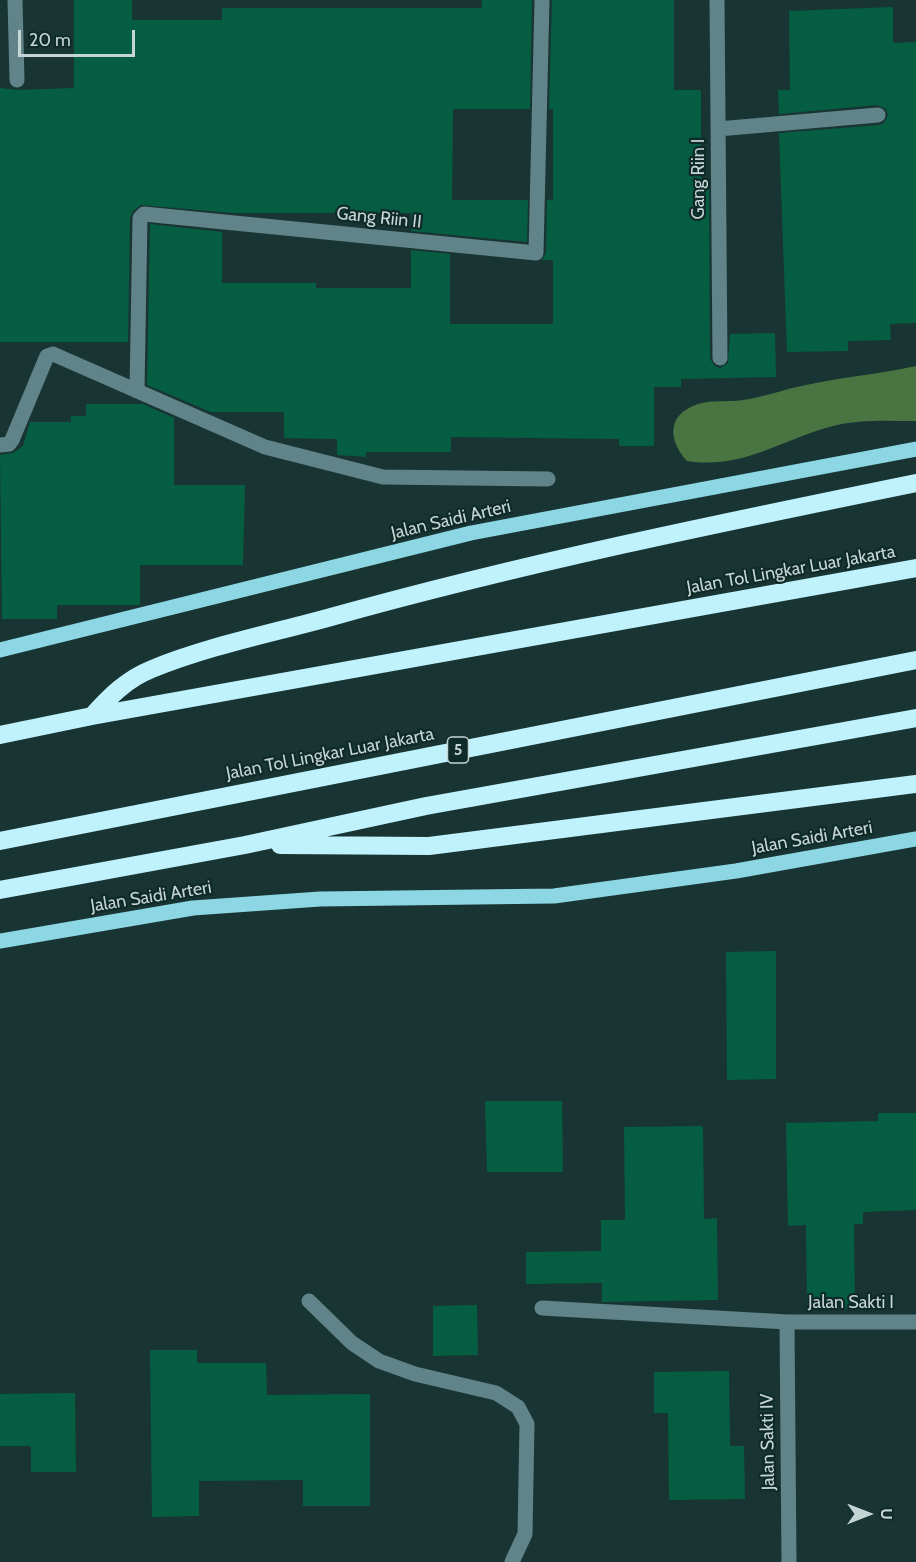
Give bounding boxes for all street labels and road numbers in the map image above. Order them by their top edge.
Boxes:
street label: Gang Riin I [688,139,710,219]
street label: Gang Riin II [335,203,423,233]
street label: Jalan Saidi Arteri [389,496,513,544]
street label: Jalan Tol Lingkar Luar Jakarta [685,541,897,599]
street label: Jalan Tol Lingkar Luar Jakarta [224,723,436,785]
road number: 5 [448,737,468,763]
street label: Jalan Saidi Arteri [750,817,874,859]
street label: Jalan Saidi Arteri [89,877,213,917]
street label: Jalan Sakti I [808,1292,894,1314]
street label: Jalan Sakti IV [756,1393,780,1491]

